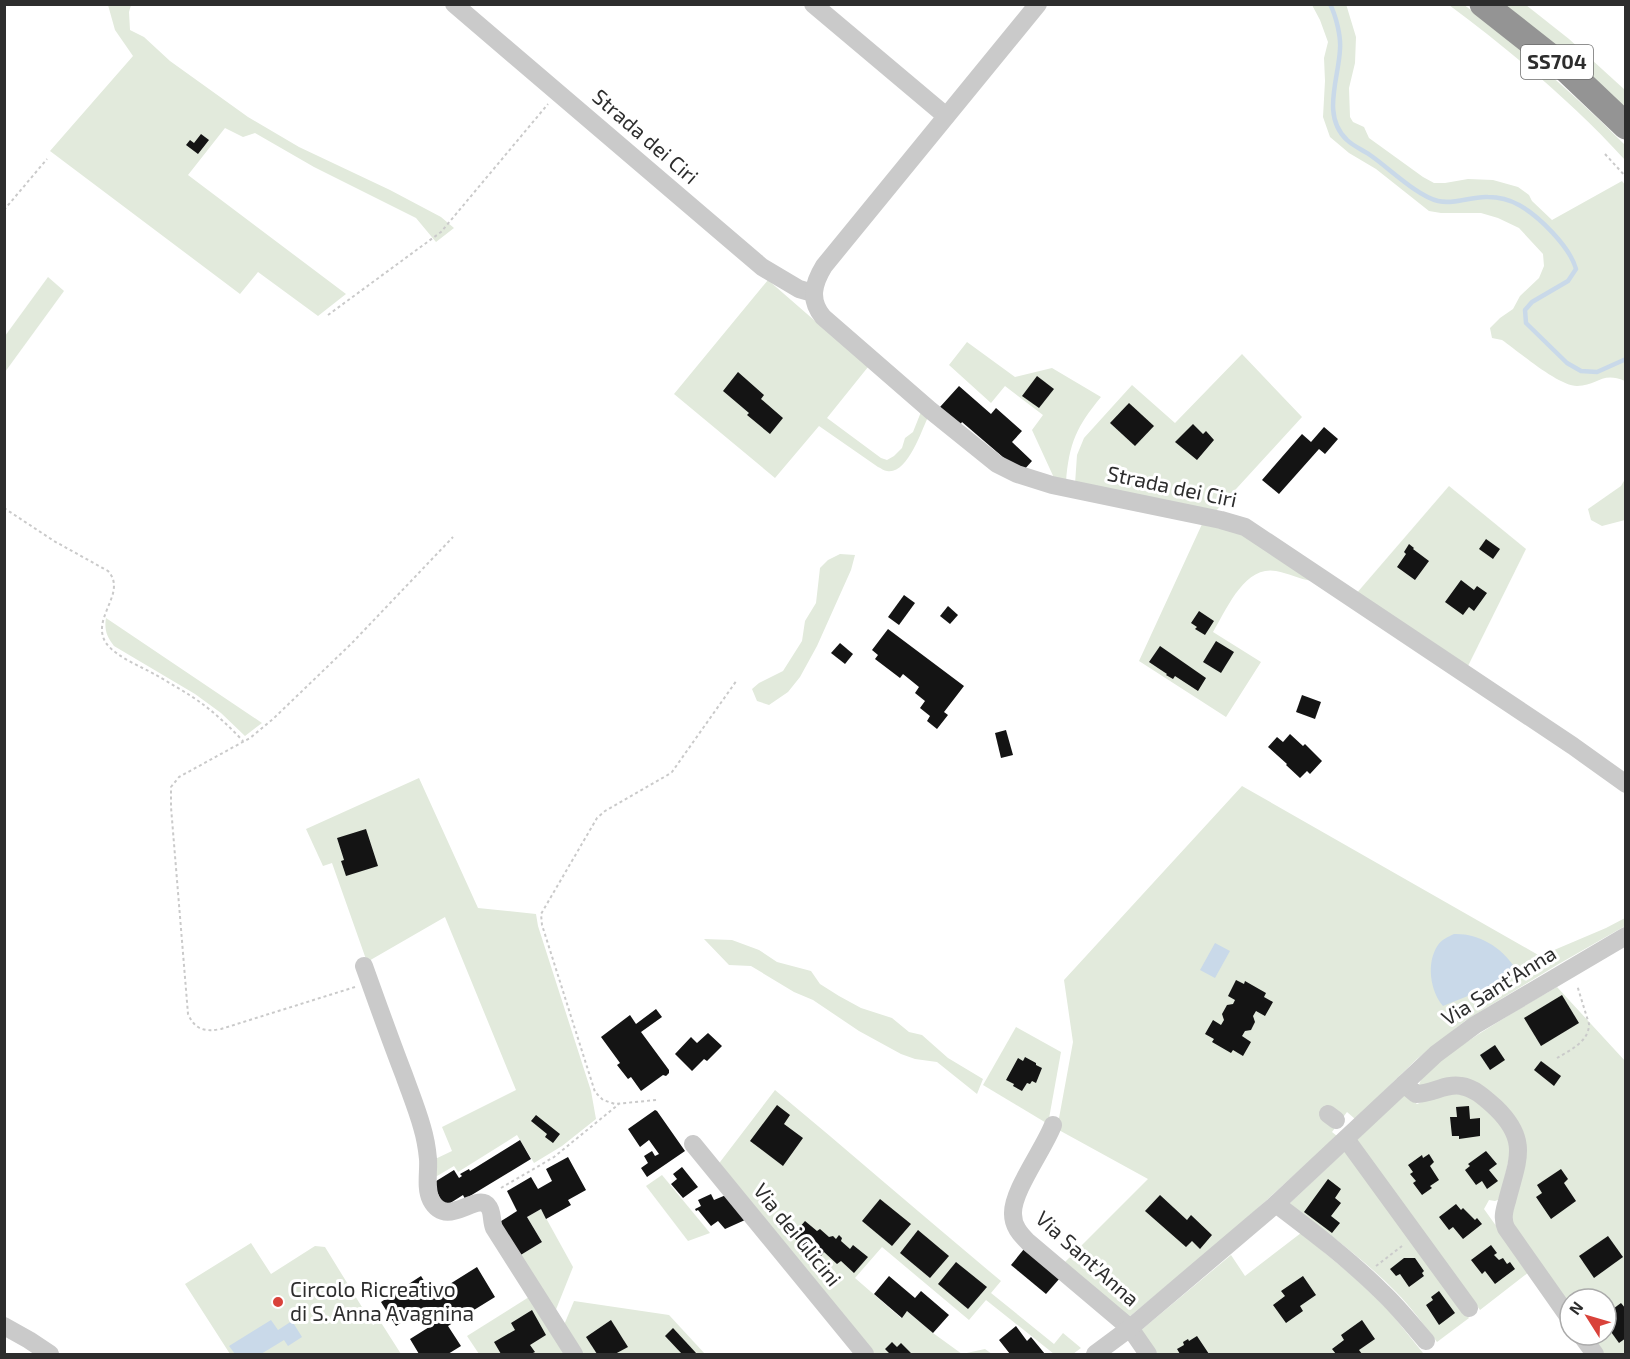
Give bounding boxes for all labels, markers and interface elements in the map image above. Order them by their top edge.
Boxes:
road number: SS704 [1521,45,1593,79]
street label: Strada dei Ciri [588,83,704,189]
street label: Strada dei Ciri [1105,460,1239,511]
street label: Via Sant'Anna [1436,940,1560,1030]
street label: Via dei Glicini [749,1178,847,1290]
street label: Via Sant'Anna [1031,1205,1145,1311]
place label: Circolo Ricreativo di S. Anna Avagnina [290,1276,474,1325]
north arrow [1558,1287,1618,1347]
marker: Circolo Ricreativo di S. Anna Avagnina [271,1295,285,1309]
text: N [1565,1297,1587,1318]

